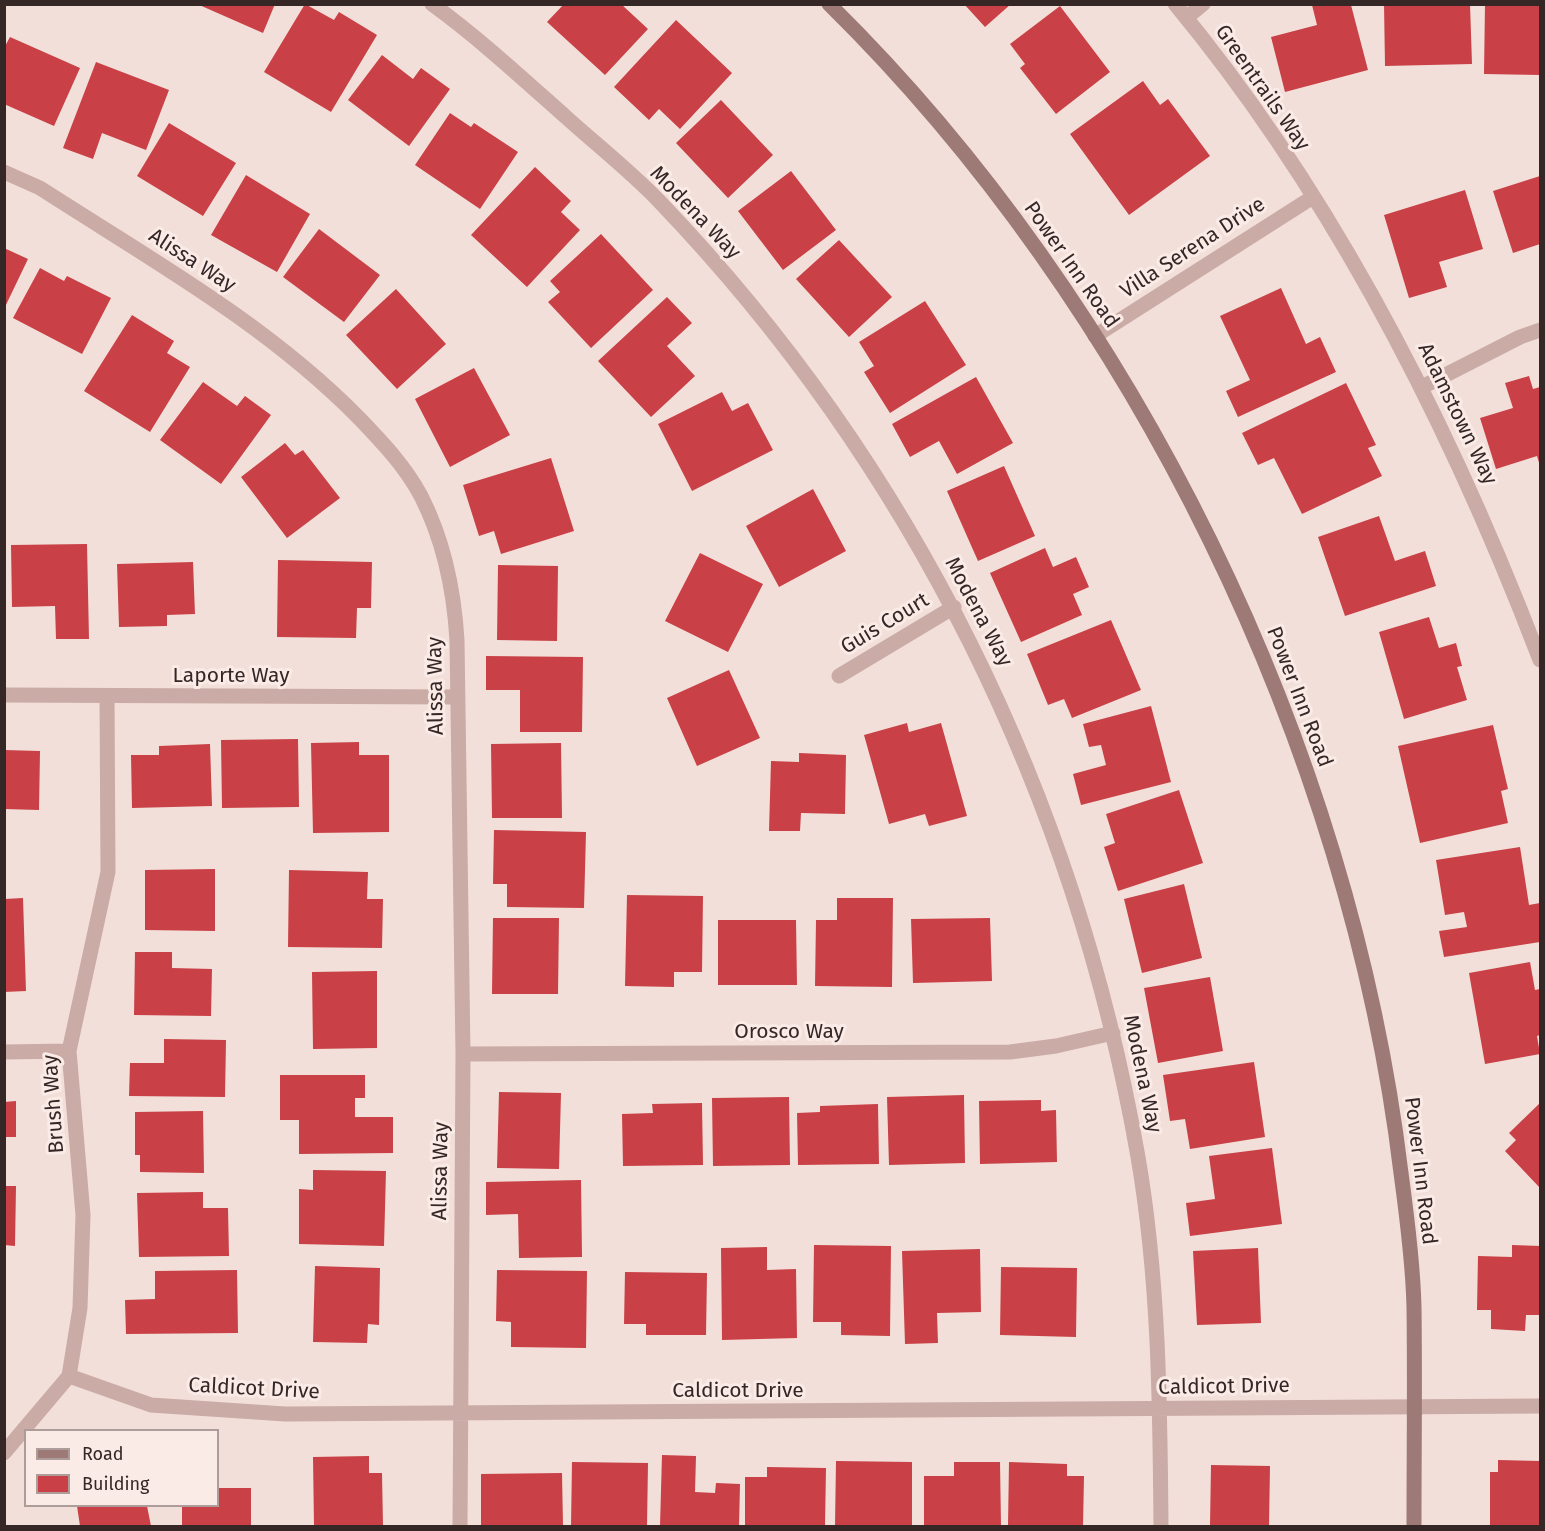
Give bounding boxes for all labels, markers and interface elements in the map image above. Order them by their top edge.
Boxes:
street label: Greentrails Way [1209,20,1315,156]
street label: Modena Way [644,161,746,265]
street label: Villa Serena Drive [1116,192,1270,304]
street label: Power Inn Road [1018,197,1124,333]
street label: Alissa Way [144,224,240,298]
street label: Adamstown Way [1412,339,1502,489]
street label: Modena Way [939,553,1017,671]
street label: Guis Court [836,588,934,660]
street label: Power Inn Road [1261,623,1337,771]
street label: Alissa Way [423,637,449,735]
street label: Laporte Way [173,663,289,689]
street label: Modena Way [1117,1013,1167,1135]
street label: Orosco Way [734,1019,844,1045]
street label: Brush Way [38,1054,70,1154]
street label: Power Inn Road [1398,1096,1442,1246]
street label: Alissa Way [428,1122,454,1220]
street label: Caldicot Drive [188,1373,320,1405]
street label: Caldicot Drive [1158,1373,1290,1401]
street label: Caldicot Drive [672,1378,804,1404]
legend [24,1429,219,1507]
text: Road [82,1443,124,1465]
text: Building [82,1473,149,1495]

